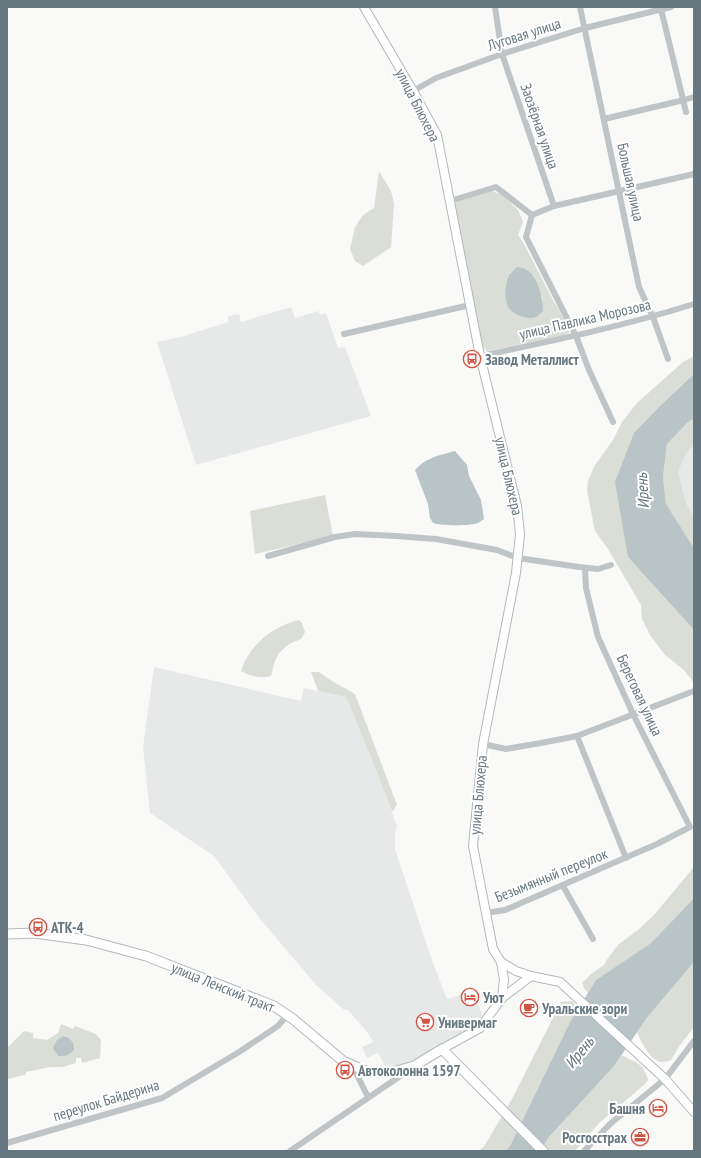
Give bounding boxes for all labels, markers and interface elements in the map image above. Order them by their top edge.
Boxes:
street label: Луговая улица [484,13,563,55]
street label: улица Блюхера [391,65,445,145]
street label: Заозёрная улица [517,81,563,171]
street label: Большая улица [613,141,649,223]
street label: улица Павлика Морозова [517,295,653,343]
bus stop icon: Завод Металлист [462,349,482,369]
place label: Завод Металлист [485,350,580,369]
street label: улица Блюхера [491,435,527,517]
water label: Ирень [631,472,653,509]
street label: Береговая улица [613,651,667,739]
street label: улица Блюхера [465,754,491,836]
street label: Безымянный переулок [492,844,610,906]
bus stop icon: АТК-4 [28,917,48,937]
place label: АТК-4 [50,918,84,937]
street label: улица Ленский тракт [169,958,278,1016]
hotel icon: Уют [460,987,480,1007]
place label: Уют [482,988,505,1007]
cafe icon: Уральские зори [519,998,539,1018]
place label: Уральские зори [541,999,627,1018]
supermarket icon: Универмаг [415,1012,435,1032]
place label: Универмаг [437,1013,497,1032]
water label: Ирень [560,1031,598,1072]
bus stop icon: Автоколонна 1597 [335,1060,355,1080]
place label: Автоколонна 1597 [357,1061,461,1080]
street label: переулок Байдерина [51,1075,161,1125]
hotel icon: Башня [648,1098,668,1118]
place label: Башня [609,1099,645,1118]
office icon: Росгосстрах [630,1127,650,1147]
place label: Росгосстрах [562,1128,627,1147]

